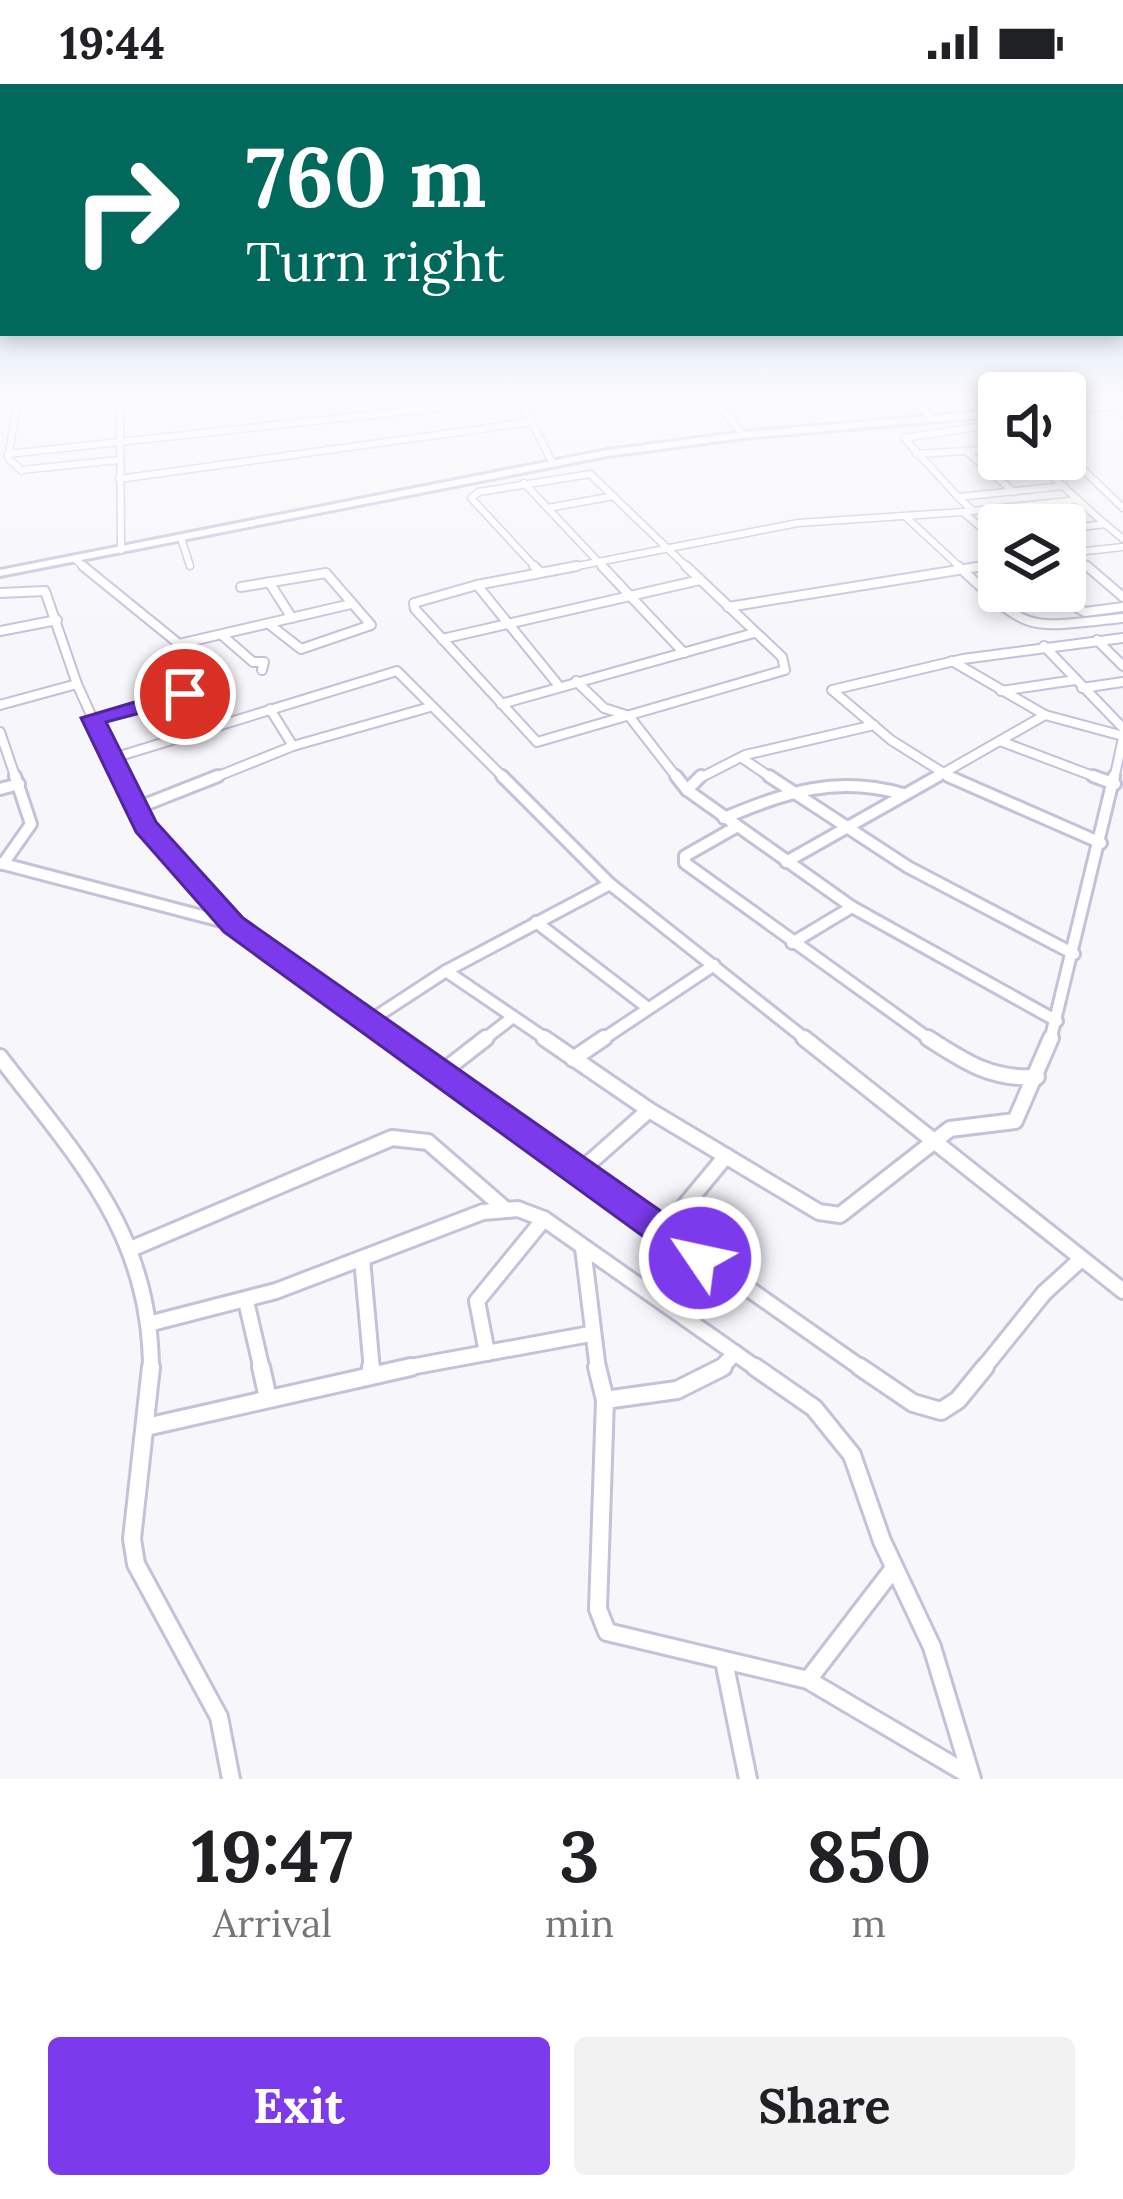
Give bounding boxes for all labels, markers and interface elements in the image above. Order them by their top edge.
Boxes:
text: 19:44 [60,14,165,71]
text: 760 m [246,122,487,230]
icon: right [48,132,204,288]
text: Turn right [246,227,505,296]
map controls [978,372,1086,612]
button: sound [978,372,1086,480]
button: layers [978,504,1086,612]
pin [134,643,236,745]
icon: arrive [152,661,218,727]
position arrow [637,1195,763,1321]
text: 19:47 [191,1810,353,1902]
text: 3 [559,1810,600,1902]
text: 850 [806,1810,932,1902]
text: Arrival [213,1898,332,1948]
text: min [545,1898,614,1948]
text: m [851,1898,886,1948]
button: Exit [48,2037,550,2175]
button: Share [574,2037,1075,2175]

